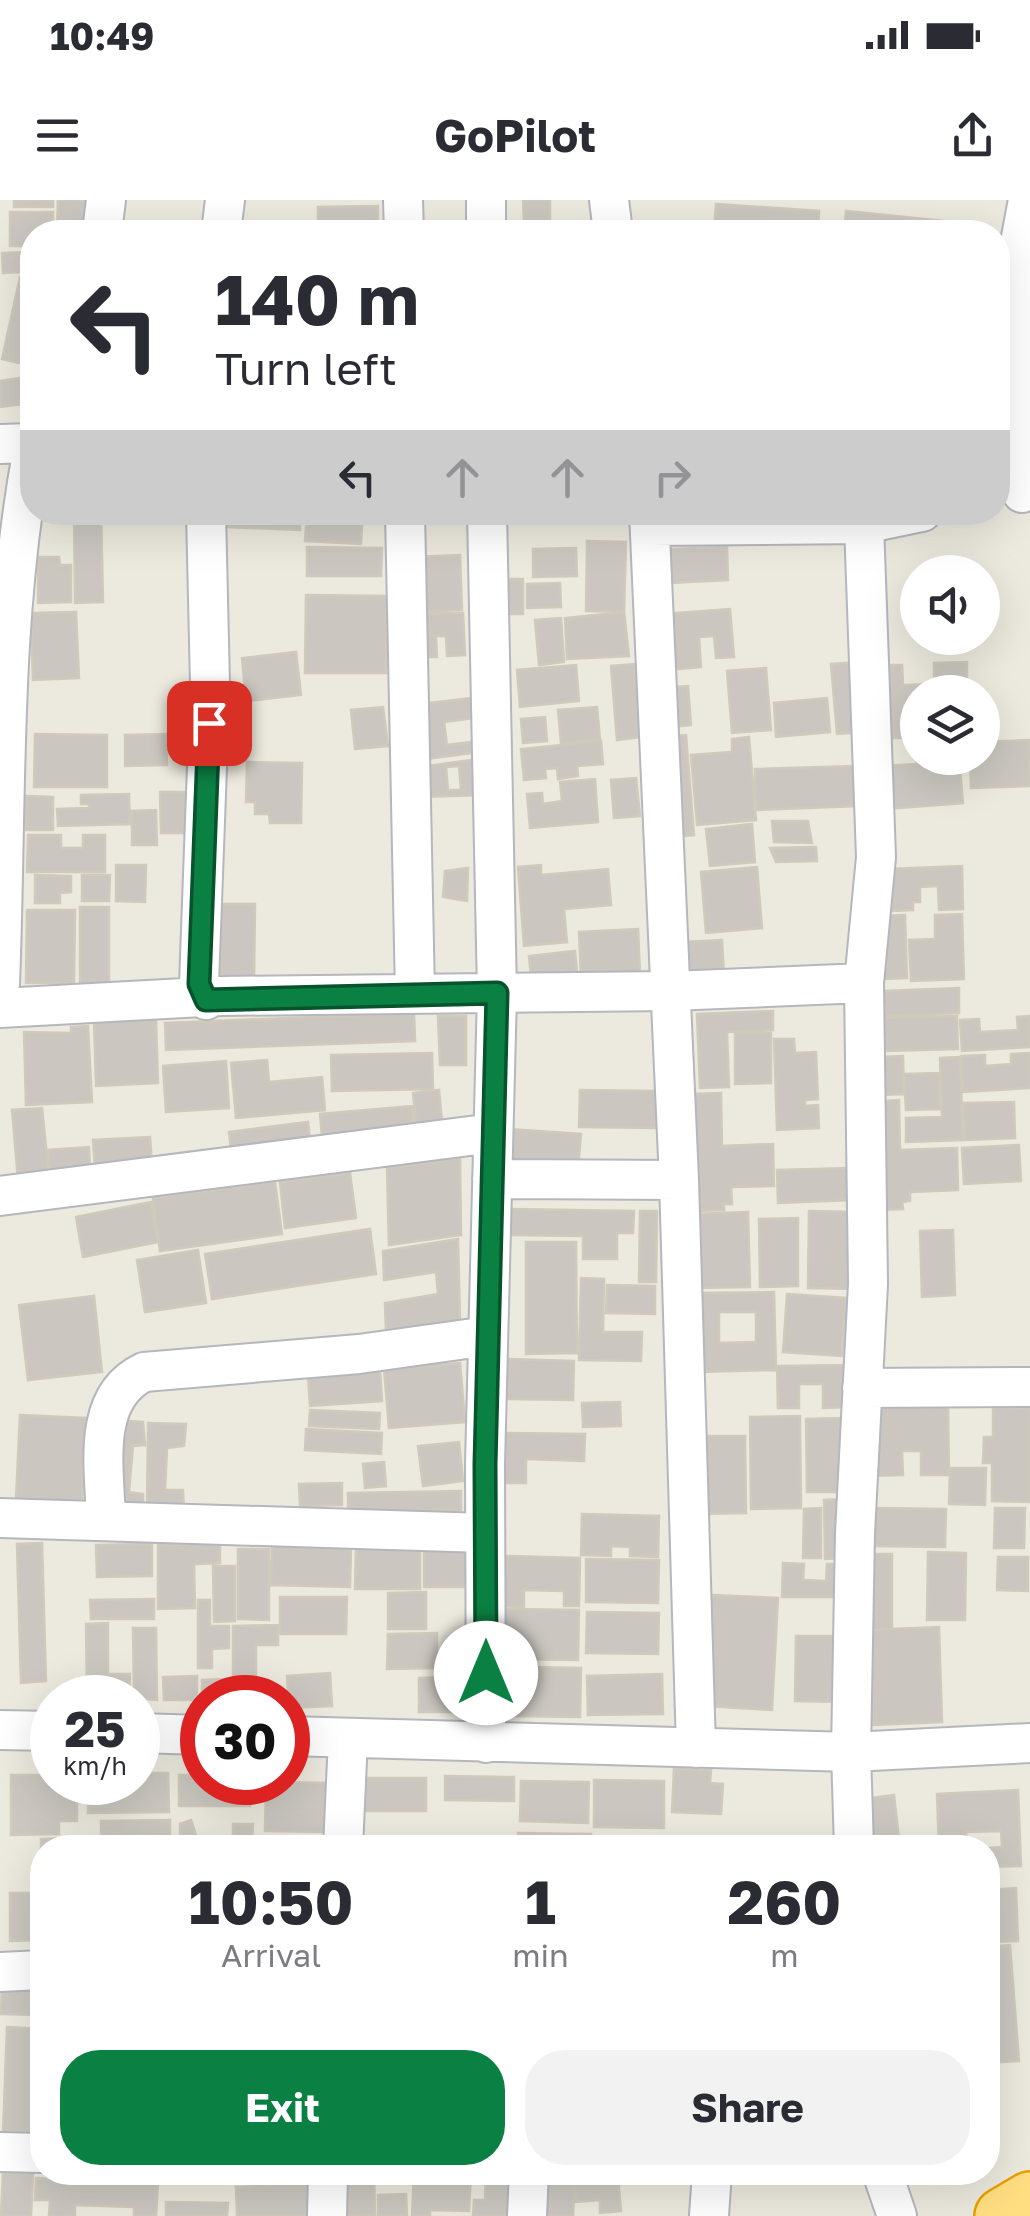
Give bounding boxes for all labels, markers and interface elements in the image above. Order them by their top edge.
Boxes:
text: 10:49 [50,13,154,58]
icon: menu [30,108,85,163]
text: GoPilot [434,108,596,162]
icon: share [945,108,1000,163]
text: 140 m [215,256,419,340]
icon: left [50,260,180,390]
text: Turn left [215,341,397,395]
icon: left [330,450,385,505]
icon: ahead [435,450,490,505]
icon: ahead [540,450,595,505]
icon: right [645,450,700,505]
map controls [900,555,1000,775]
button: sound [900,555,1000,655]
button: layers [900,675,1000,775]
pin [167,681,252,766]
icon: arrive [182,696,237,751]
position arrow [434,1621,538,1725]
speed limit sign: 30 [180,1675,310,1805]
text: 25 [64,1698,125,1758]
text: km/h [63,1750,127,1781]
text: 10:50 [189,1865,353,1937]
text: 1 [525,1865,556,1937]
text: 260 [728,1865,841,1937]
text: Arrival [221,1936,321,1974]
text: min [512,1936,569,1974]
text: m [770,1936,799,1974]
button: Exit [60,2050,505,2165]
button: Share [525,2050,970,2165]

